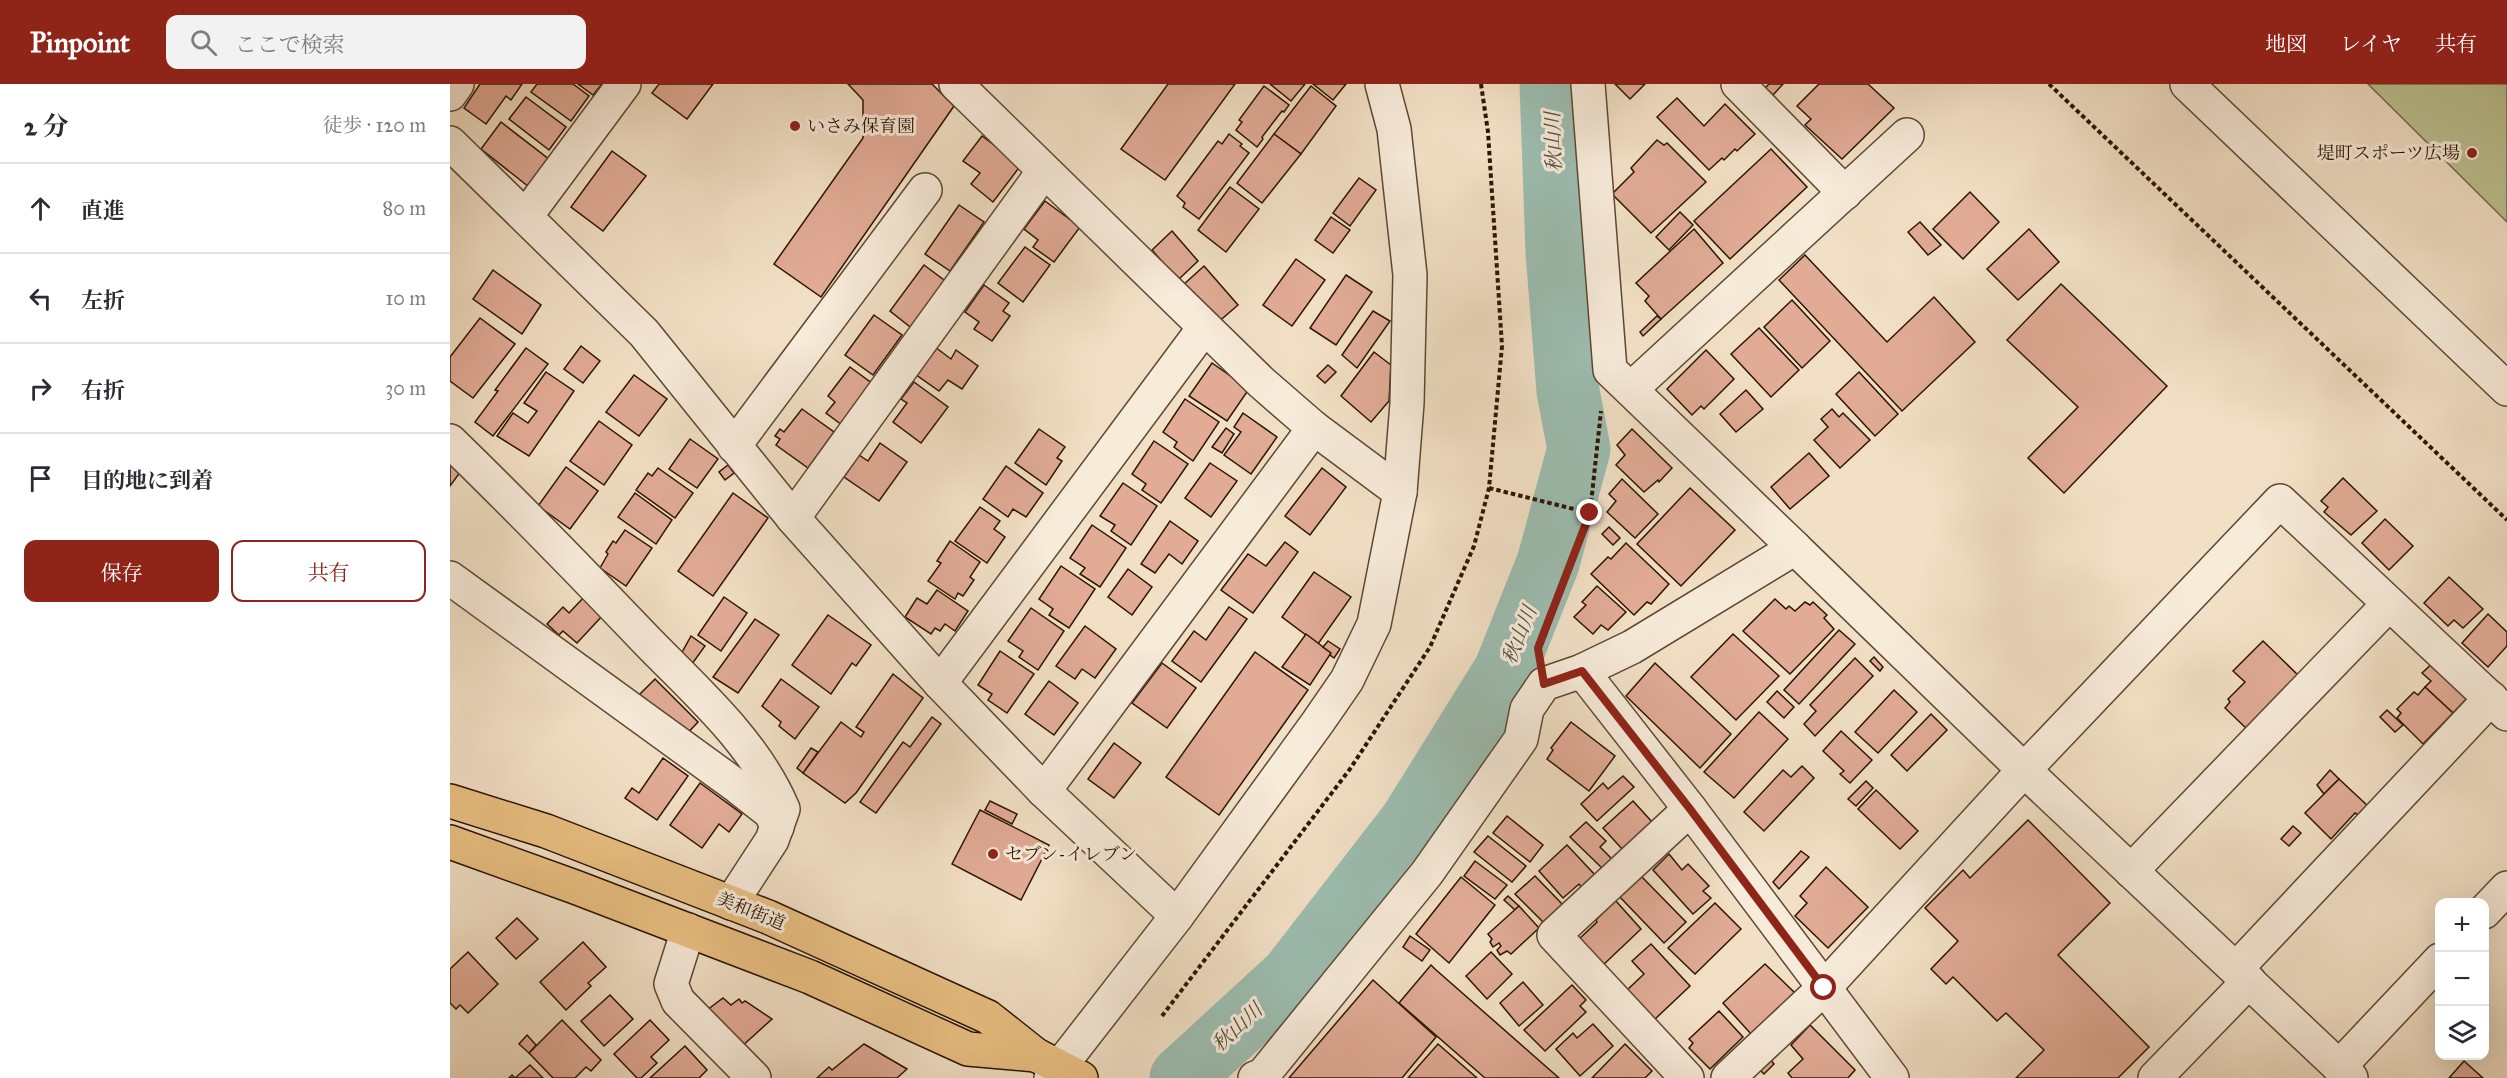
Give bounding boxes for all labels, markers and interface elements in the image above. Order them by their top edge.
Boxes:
search box [166,15,586,69]
text: Pinpoint [30,25,130,60]
icon: search [187,26,220,59]
text: ここで検索 [235,31,345,58]
text: 地図 [2265,31,2307,57]
text: レイヤ [2340,31,2402,57]
text: 共有 [2435,31,2477,57]
text: 2 分 [24,110,68,142]
water label: 秋山川 [1540,110,1566,172]
text: 徒歩 · 120 m [323,113,426,137]
place label: いさみ保育園 [807,115,915,137]
marker: いさみ保育園 [788,119,802,133]
place label: 堤町スポーツ広場 [2317,142,2460,164]
marker: 堤町スポーツ広場 [2465,146,2479,160]
icon: ahead [24,192,57,225]
text: 80 m [383,196,426,220]
text: 直進 [81,197,125,224]
icon: left [24,282,57,315]
text: 10 m [385,286,426,310]
text: 左折 [81,287,125,314]
icon: right [24,372,57,405]
text: 30 m [385,376,426,400]
text: 右折 [81,377,125,404]
icon: arrive [24,462,57,495]
text: 目的地に到着 [81,467,213,494]
route end [1576,499,1602,525]
button: 保存 [24,540,219,602]
button: 共有 [231,540,426,602]
water label: 秋山川 [1497,601,1542,667]
place label: セブン-イレブン [1005,843,1137,865]
marker: セブン-イレブン [986,847,1000,861]
street label: 美和街道 [714,887,788,935]
map controls [2435,898,2489,1060]
button: + [2435,898,2489,952]
button: − [2435,952,2489,1006]
route start [1810,974,1836,1000]
water label: 秋山川 [1207,996,1269,1056]
button: layers [2435,1006,2489,1060]

